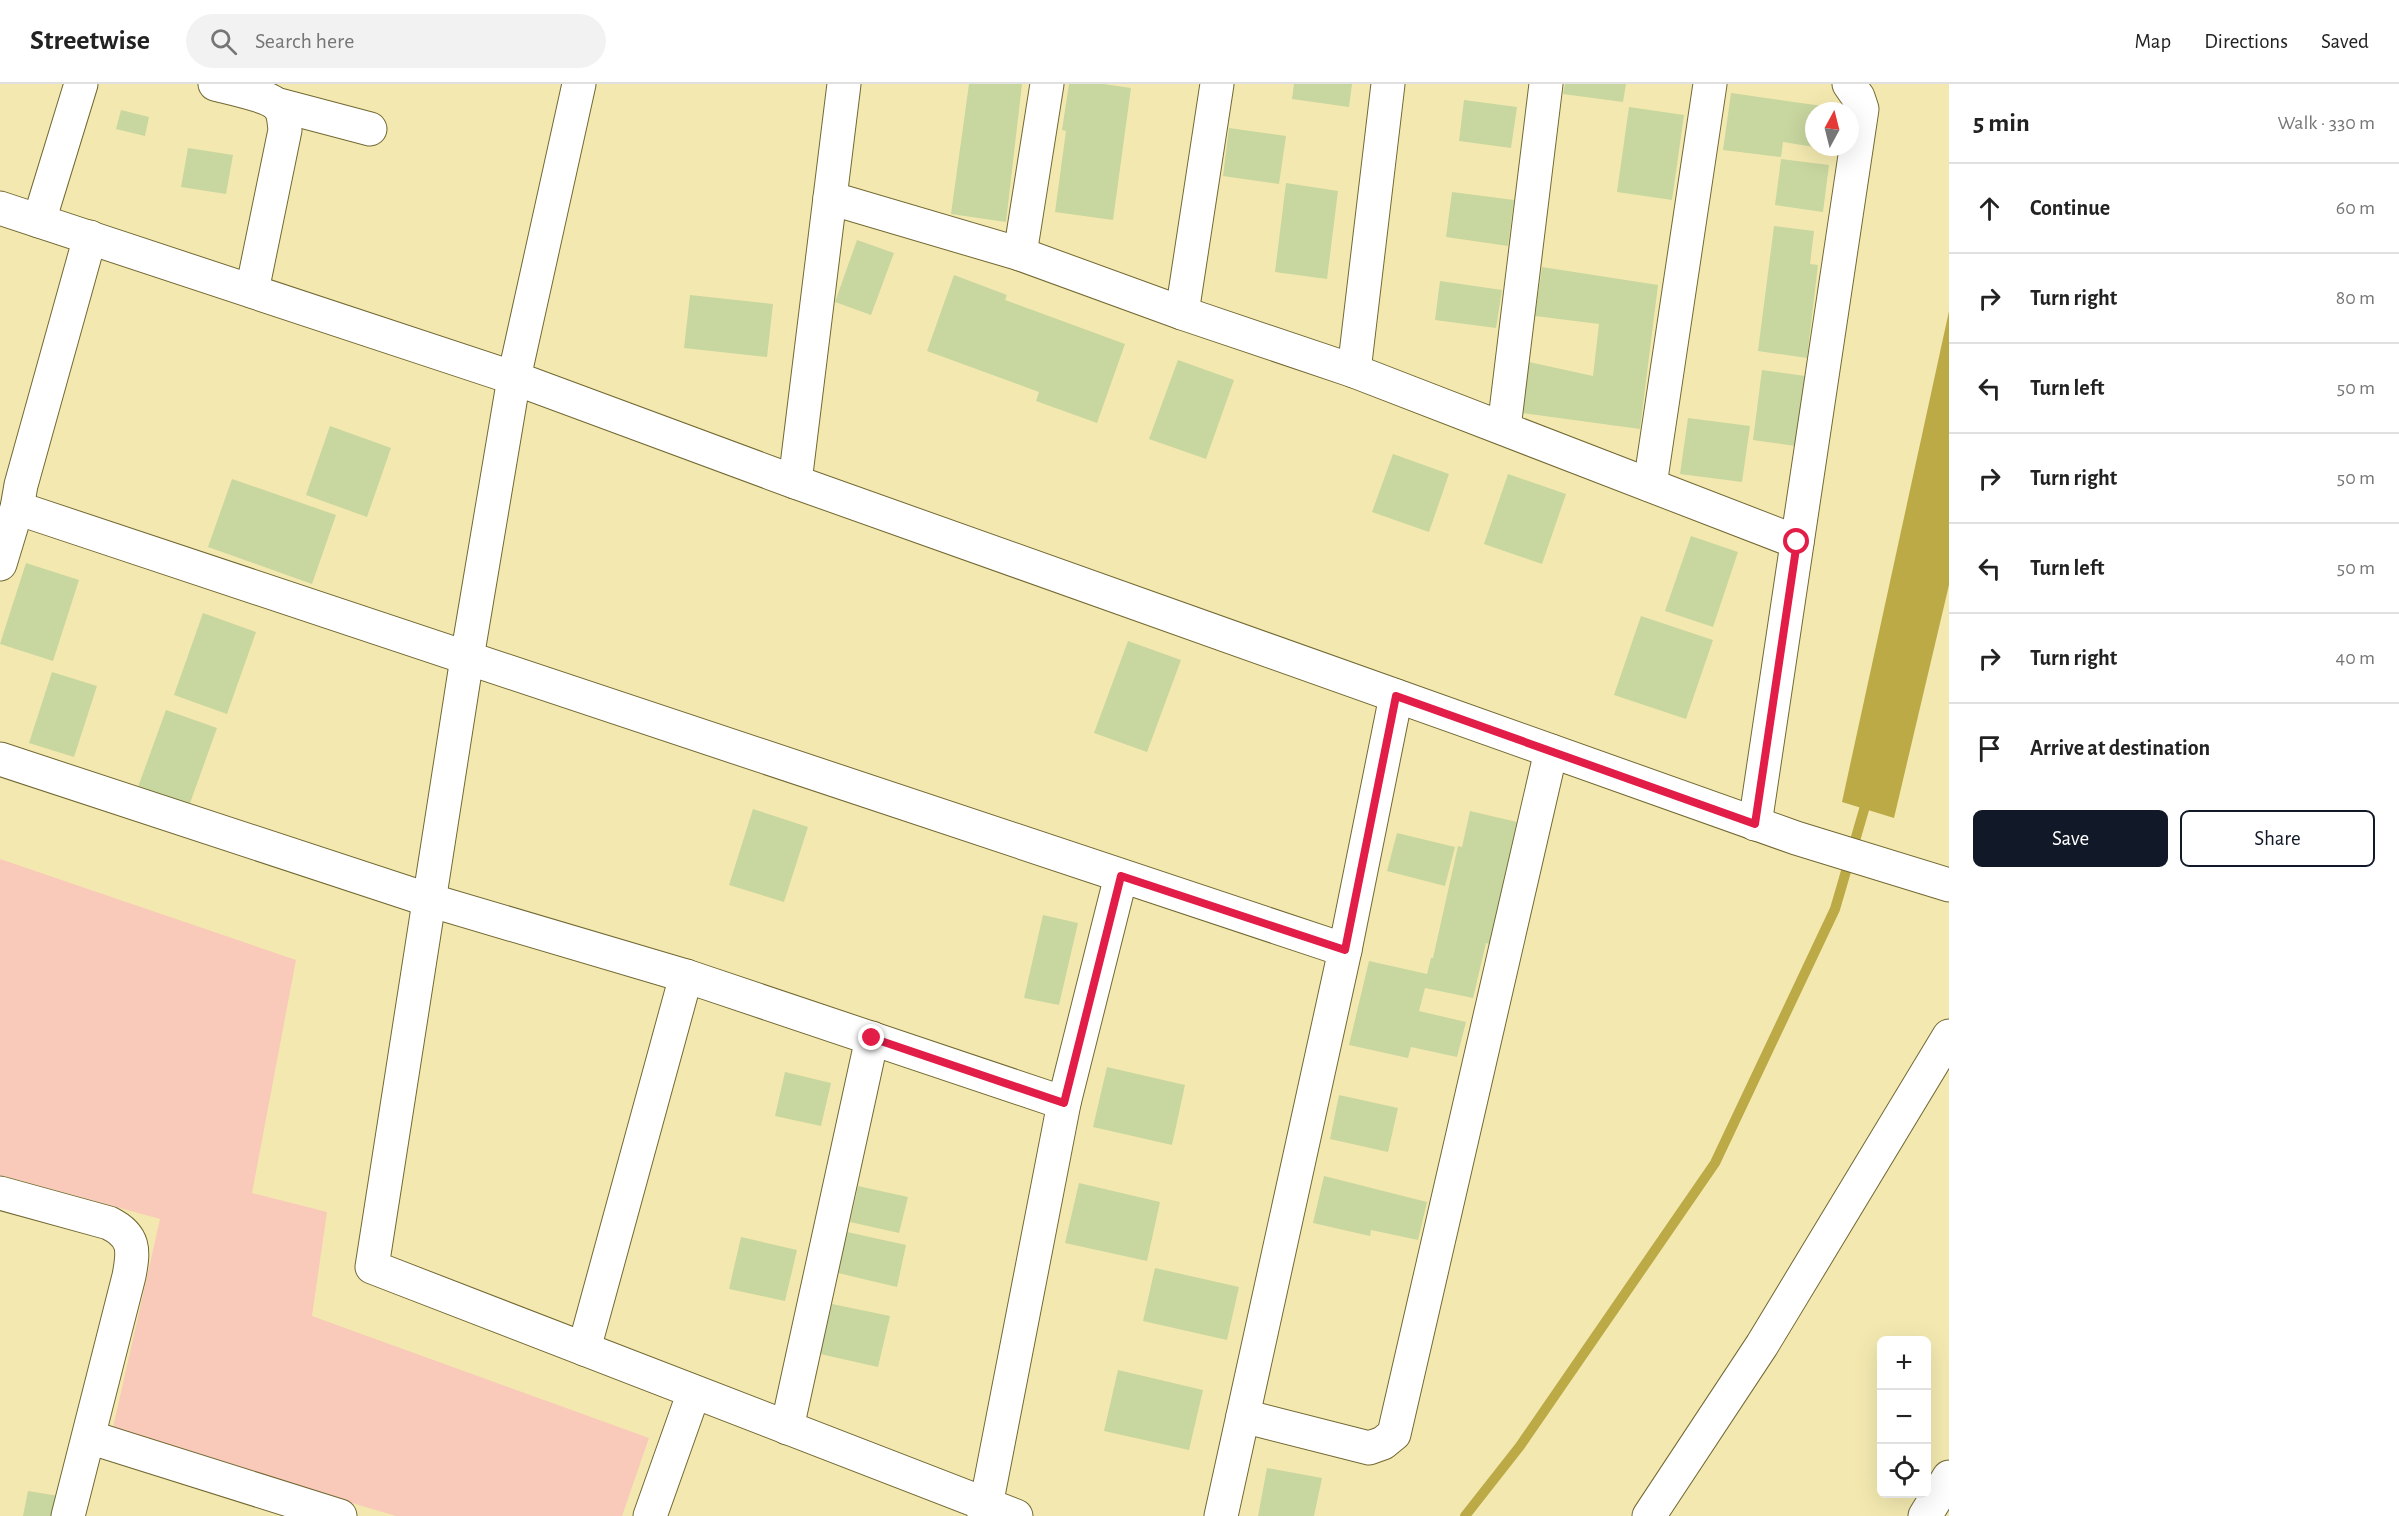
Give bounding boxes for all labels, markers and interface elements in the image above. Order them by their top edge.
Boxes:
search box [186,14,606,68]
icon: search [207,25,240,58]
text: Streetwise [30,27,150,55]
text: Search here [255,30,354,52]
text: Map [2135,31,2171,52]
text: Directions [2204,31,2288,52]
text: Saved [2321,31,2369,52]
north arrow [1805,102,1859,156]
text: 5 min [1973,110,2030,136]
text: Walk · 330 m [2277,113,2375,133]
icon: ahead [1973,192,2006,225]
text: Continue [2030,197,2110,219]
text: 60 m [2336,198,2375,218]
icon: right [1973,282,2006,315]
text: Turn right [2030,287,2117,309]
text: 80 m [2336,288,2375,308]
icon: left [1973,372,2006,405]
text: Turn left [2030,377,2104,399]
text: 50 m [2337,378,2375,398]
icon: right [1973,462,2006,495]
text: Turn right [2030,467,2117,489]
text: 50 m [2337,468,2375,488]
route start [1783,528,1809,554]
icon: left [1973,552,2006,585]
text: Turn left [2030,557,2104,579]
text: 50 m [2337,558,2375,578]
icon: right [1973,642,2006,675]
text: Turn right [2030,647,2117,669]
text: 40 m [2336,648,2375,668]
icon: arrive [1973,732,2006,765]
text: Arrive at destination [2030,737,2210,759]
button: Save [1973,810,2168,867]
button: Share [2180,810,2375,867]
route end [858,1024,884,1050]
map controls [1877,1336,1931,1498]
button: + [1877,1336,1931,1390]
button: − [1877,1390,1931,1444]
button: locate [1877,1444,1931,1498]

